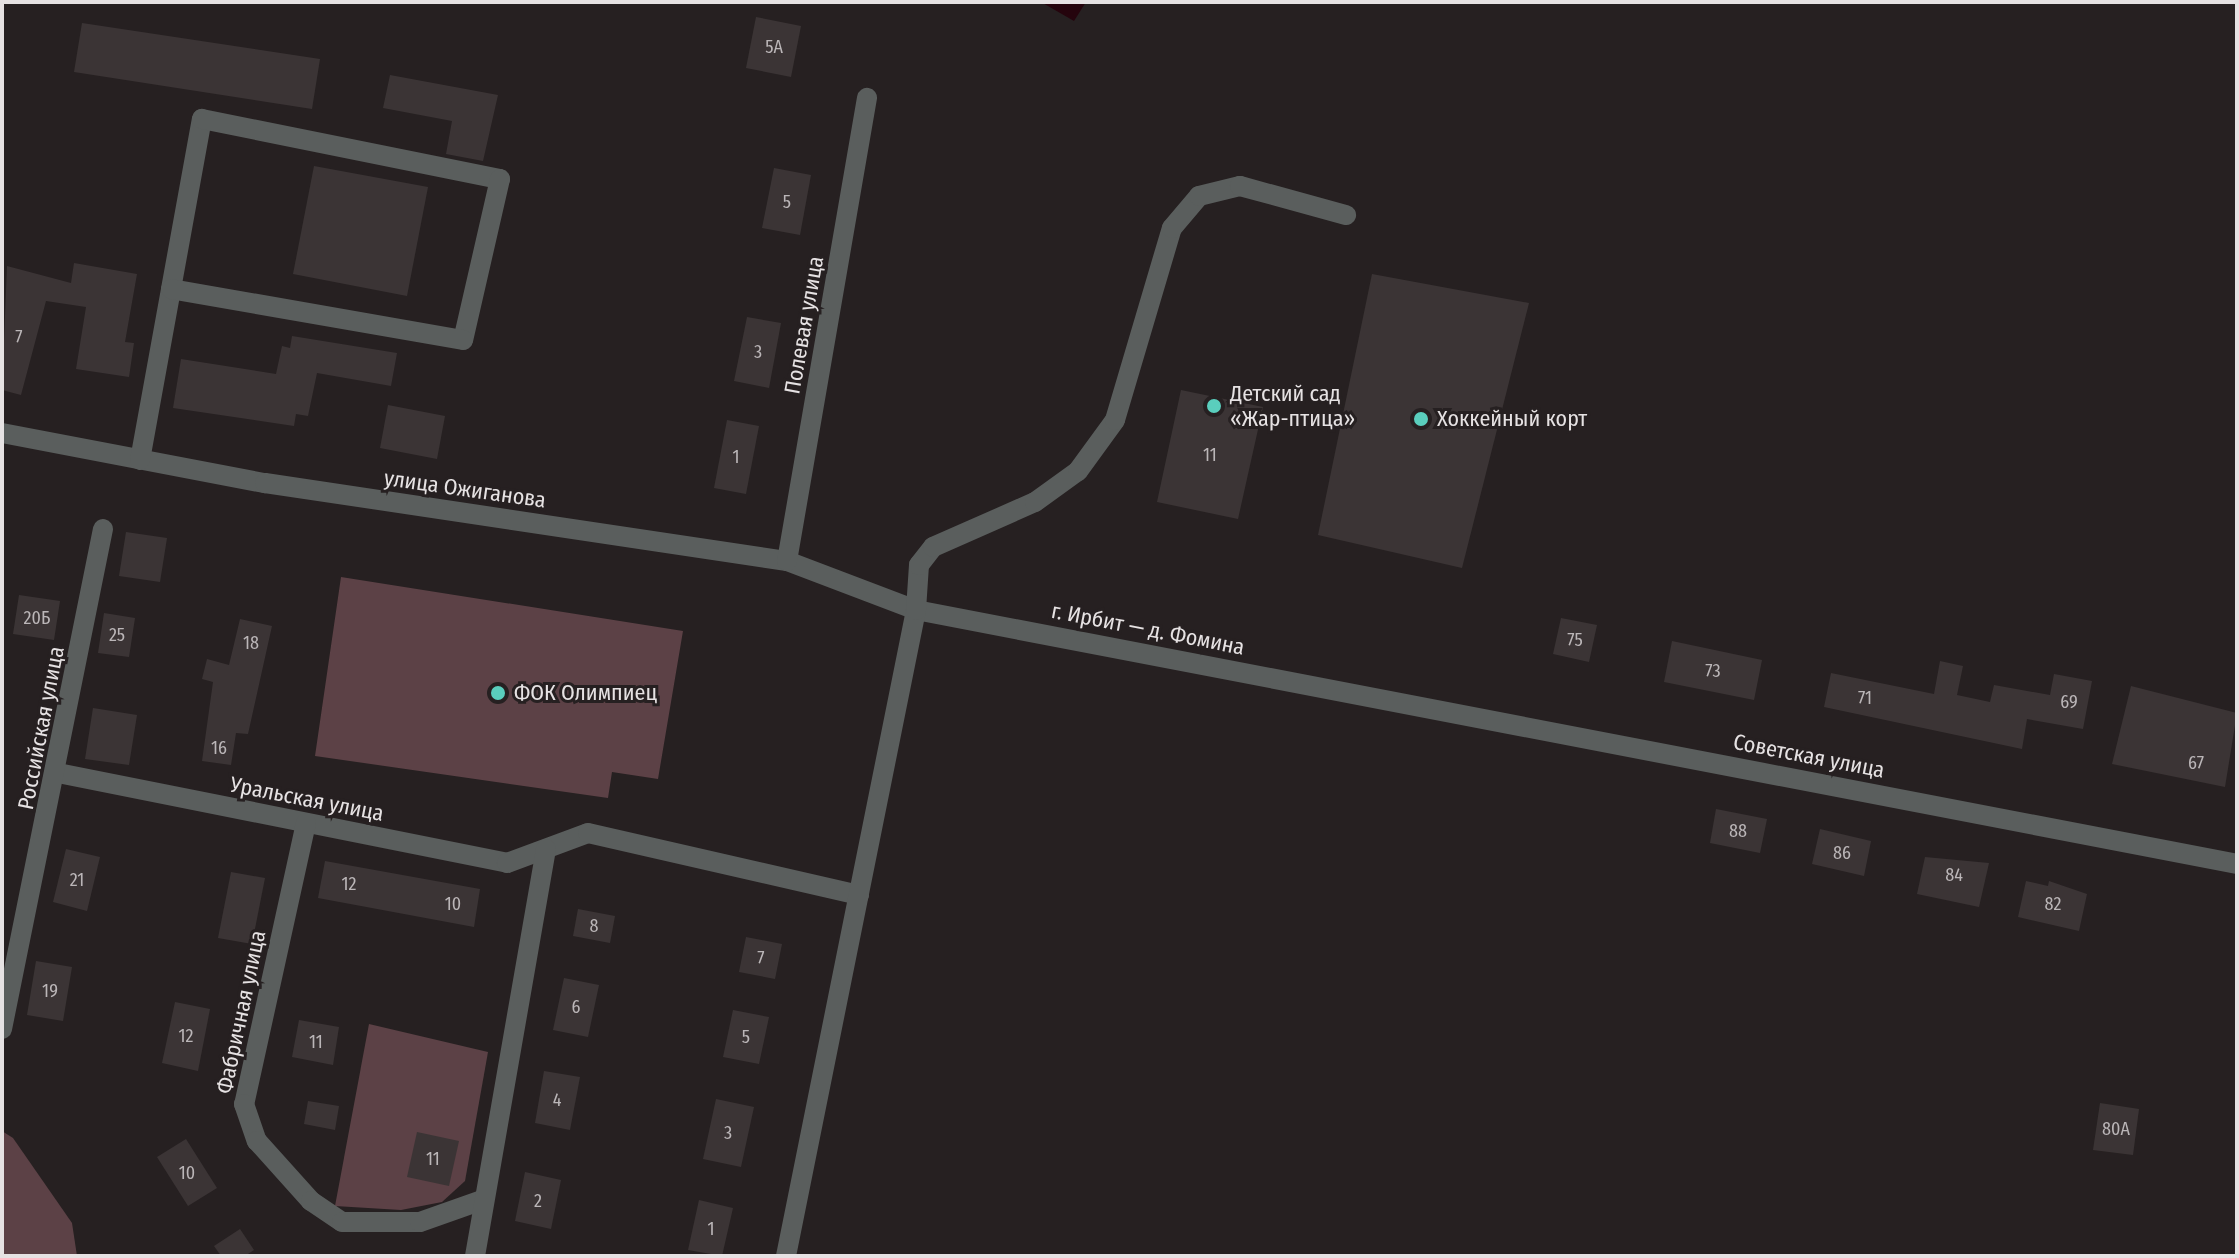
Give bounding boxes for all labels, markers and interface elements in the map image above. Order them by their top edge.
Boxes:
house number: 5А [765,36,783,58]
house number: 5 [783,191,791,213]
street label: Полевая улица [779,254,829,396]
house number: 7 [15,326,23,348]
house number: 3 [754,341,762,363]
place label: Детский сад «Жар-птица» [1230,380,1355,432]
marker: Детский сад «Жар-птица» [1205,397,1223,415]
place label: Хоккейный корт [1437,406,1587,432]
marker: Хоккейный корт [1412,410,1430,428]
house number: 11 [1203,444,1217,466]
house number: 1 [732,446,740,468]
street label: улица Ожиганова [382,465,548,513]
street label: г. Ирбит — д. Фомина [1049,597,1247,661]
house number: 20Б [24,607,50,629]
house number: 25 [109,624,125,646]
house number: 75 [1567,629,1583,651]
house number: 18 [243,632,259,654]
street label: Российская улица [12,644,70,812]
house number: 73 [1705,660,1721,682]
place label: ФОК Олимпиец [514,680,657,706]
marker: ФОК Олимпиец [489,684,507,702]
house number: 71 [1858,687,1872,709]
house number: 69 [2060,691,2078,713]
street label: Советская улица [1731,728,1887,784]
house number: 16 [211,737,227,759]
house number: 67 [2188,752,2204,774]
street label: Уральская улица [228,771,386,827]
house number: 88 [1729,820,1747,842]
house number: 86 [1833,842,1851,864]
house number: 84 [1945,864,1963,886]
house number: 21 [70,869,84,891]
house number: 12 [342,873,356,895]
house number: 10 [445,893,461,915]
house number: 82 [2045,893,2061,915]
house number: 8 [590,915,598,937]
street label: Фабричная улица [211,928,271,1096]
house number: 7 [757,947,765,969]
house number: 19 [42,980,58,1002]
house number: 6 [572,996,580,1018]
house number: 12 [179,1025,193,1047]
house number: 5 [742,1026,750,1048]
house number: 11 [309,1031,323,1053]
house number: 4 [553,1089,561,1111]
house number: 80А [2102,1118,2130,1140]
house number: 3 [724,1122,732,1144]
house number: 11 [426,1148,440,1170]
house number: 10 [179,1162,195,1184]
house number: 2 [534,1190,542,1212]
house number: 1 [707,1218,715,1240]

